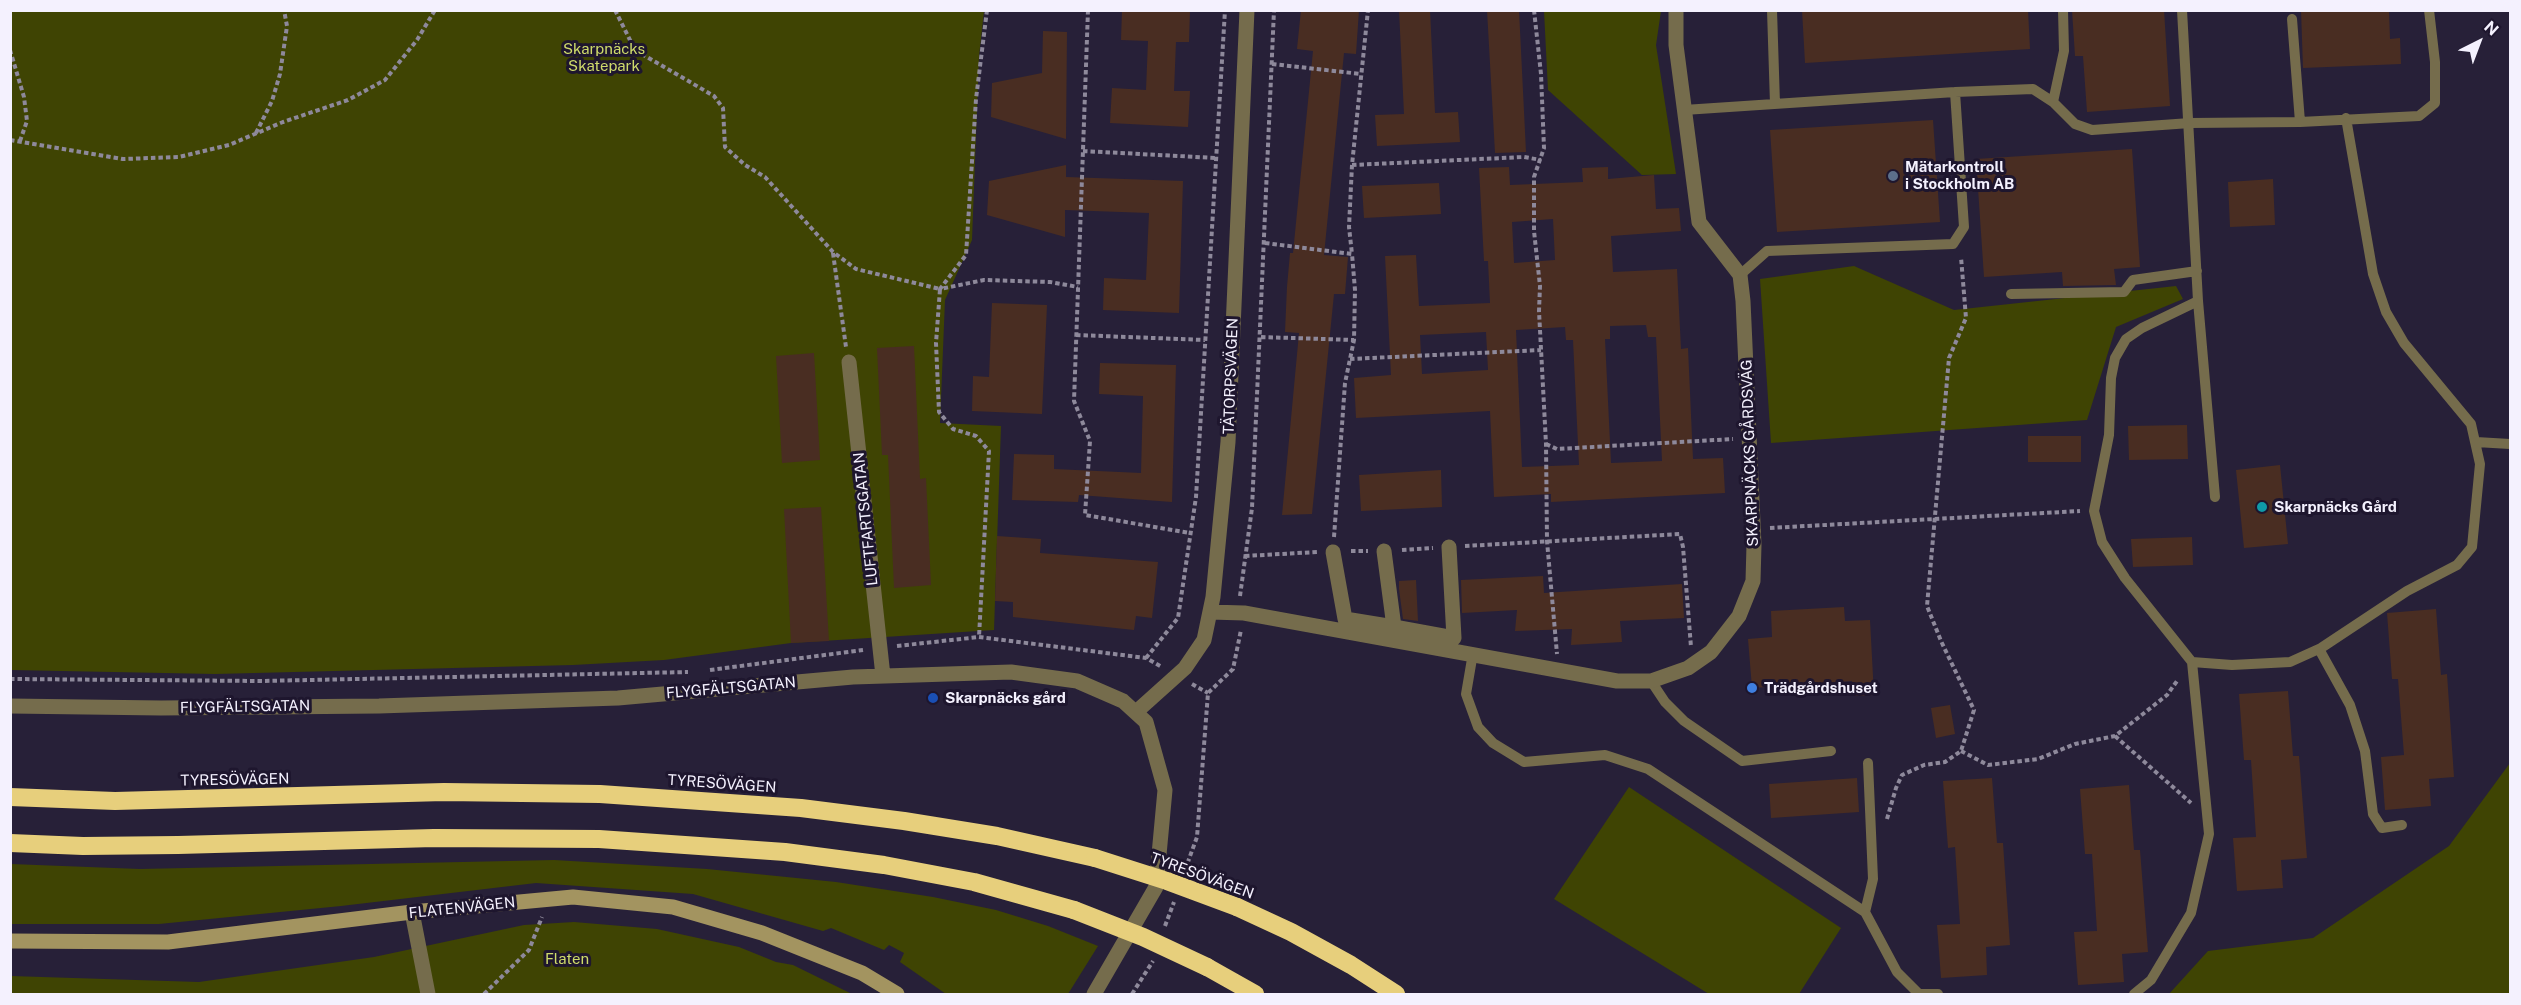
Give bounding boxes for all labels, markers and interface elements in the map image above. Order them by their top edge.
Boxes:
north arrow [2449,12,2509,72]
text: N [2480,17,2502,39]
park label: Skarpnäcks Skatepark [563,40,645,75]
place label: Mätarkontroll i Stockholm AB [1905,158,2014,193]
marker: Mätarkontroll i Stockholm AB [1886,169,1900,183]
street label: TÄTORPSVÄGEN [1220,317,1242,435]
street label: SKARPNÄCKS GÅRDSVÄG [1738,359,1762,547]
street label: LUFTFARTSGATAN [850,451,882,587]
place label: Skarpnäcks Gård [2274,498,2397,516]
marker: Skarpnäcks Gård [2255,500,2269,514]
street label: FLYGFÄLTSGATAN [665,673,797,703]
place label: Trädgårdshuset [1764,679,1878,697]
marker: Trädgårdshuset [1745,681,1759,695]
place label: Skarpnäcks gård [945,689,1066,707]
marker: Skarpnäcks gård [926,691,940,705]
street label: FLYGFÄLTSGATAN [180,697,310,717]
street label: TYRESÖVÄGEN [180,770,290,790]
street label: TYRESÖVÄGEN [667,771,777,797]
street label: TYRESÖVÄGEN [1148,849,1256,903]
street label: FLATENVÄGEN [408,893,516,923]
park label: Flaten [545,950,589,968]

